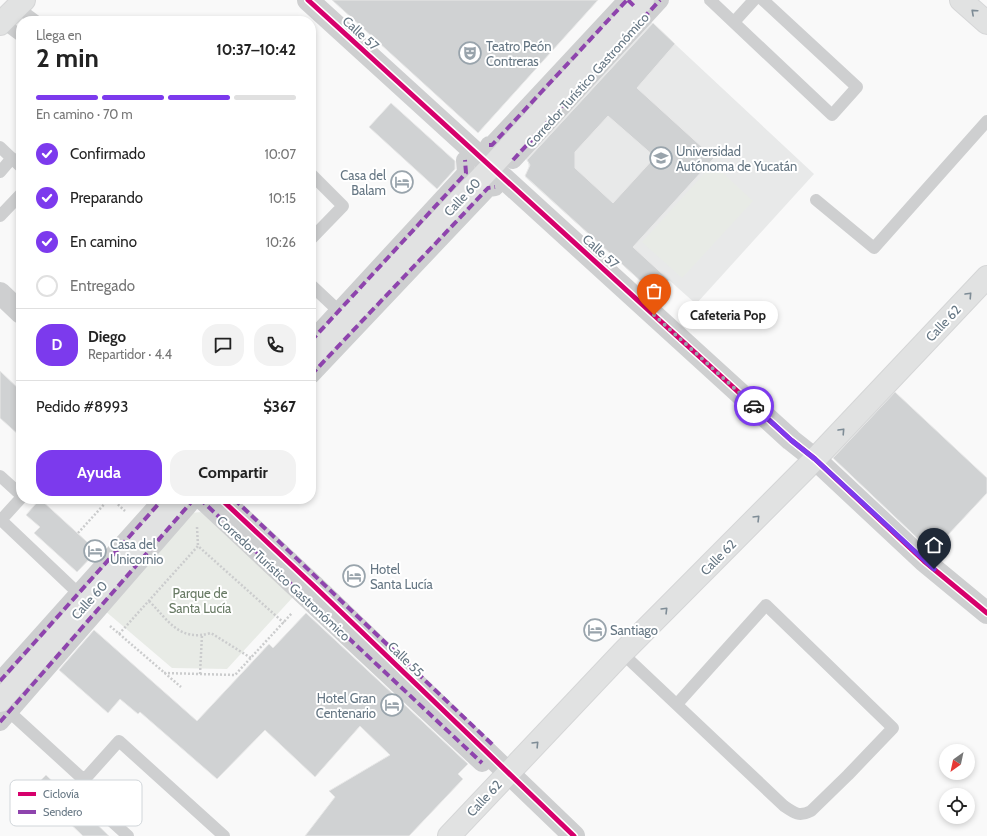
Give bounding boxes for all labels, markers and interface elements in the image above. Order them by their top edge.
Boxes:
street label: Corredor Turístico Gastronómico [522,9,652,151]
one-way arrow [971,9,979,16]
street label: Calle 57 [339,13,383,54]
text: Llega en [36,27,82,43]
place label: Teatro Peón Contreras [486,38,551,69]
theatre icon: Teatro Peón Contreras [457,40,483,66]
text: 10:37–10:42 [216,41,296,59]
text: 2 min [36,42,99,74]
text: En camino · 70 m [36,106,133,122]
icon: check [36,143,58,165]
place label: Universidad Autónoma de Yucatán [676,143,797,174]
text: Confirmado [70,145,145,163]
school or university icon: Universidad Autónoma de Yucatán [648,145,674,171]
text: 10:07 [265,146,296,162]
place label: Casa del Balam [340,167,386,198]
hotel icon: Casa del Balam [389,169,415,195]
street label: Calle 60 [440,175,484,219]
icon: check [36,187,58,209]
text: Preparando [70,189,143,207]
text: 10:15 [269,190,296,206]
icon: check [36,231,58,253]
street label: Calle 57 [579,231,623,272]
text: En camino [70,233,137,251]
text: 10:26 [266,234,296,250]
pin [637,274,671,315]
text: Entregado [70,277,135,295]
icon: bag [643,280,665,302]
one-way arrow [965,292,972,300]
callout: Cafeteria Pop [678,301,778,329]
street label: Calle 62 [922,301,964,345]
text: Cafeteria Pop [690,307,766,323]
button: chat [202,324,244,366]
button: phone [254,324,296,366]
text: Diego [88,328,126,346]
text: D [52,336,62,354]
text: Repartidor · 4.4 [88,346,172,362]
courier [734,386,774,426]
icon: car [743,395,765,417]
text: Pedido #8993 [36,398,128,416]
text: $367 [263,398,296,416]
one-way arrow [837,428,845,436]
button: Ayuda [36,450,162,496]
button: Compartir [170,450,296,496]
street label: Corredor Turístico Gastronómico [214,512,354,644]
one-way arrow [752,515,759,523]
pin [917,528,951,569]
icon: home [923,534,945,556]
place label: Casa del Unicornio [110,536,163,567]
street label: Calle 62 [697,536,739,578]
hotel icon: Casa del Unicornio [82,538,108,564]
place label: Hotel Santa Lucía [370,561,433,592]
hotel icon: Hotel Santa Lucía [341,563,367,589]
street label: Calle 60 [68,577,110,623]
park label: Parque de Santa Lucía [169,585,232,616]
one-way arrow [660,607,668,615]
hotel icon: Santiago [582,617,608,643]
place label: Santiago [610,622,658,638]
street label: Calle 55 [385,638,427,680]
place label: Hotel Gran Centenario [316,690,376,721]
hotel icon: Hotel Gran Centenario [379,692,405,718]
one-way arrow [531,741,538,749]
north arrow [939,744,975,780]
map controls [939,744,975,824]
street label: Calle 62 [463,776,505,820]
legend [10,780,142,826]
text: Ciclovía [43,787,80,801]
button: locate [939,788,975,824]
text: Sendero [43,805,82,819]

